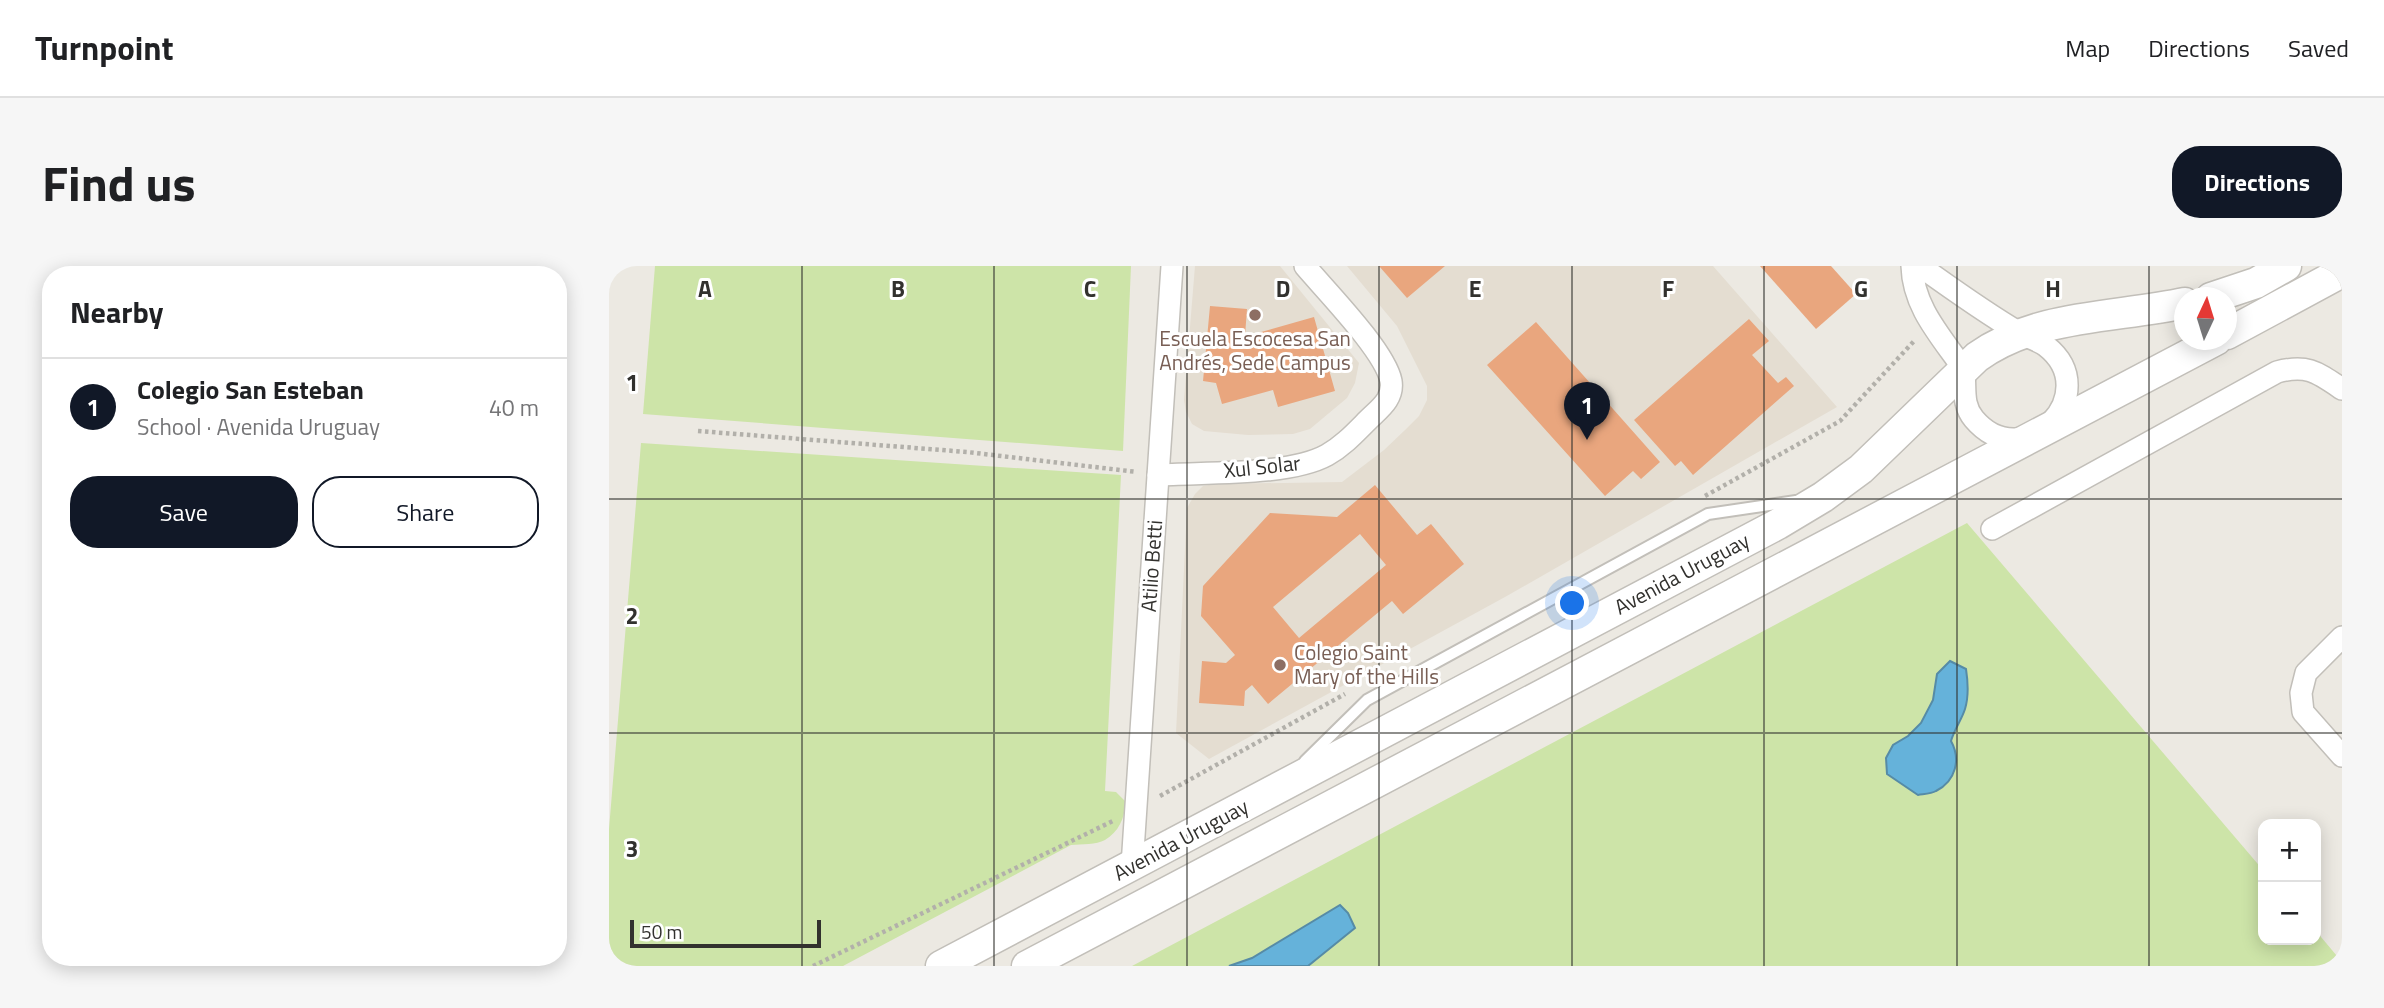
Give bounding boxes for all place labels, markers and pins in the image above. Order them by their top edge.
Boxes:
marker: Escuela Escocesa San Andrés, Sede Campus [1247,307,1263,323]
place label: Escuela Escocesa San Andrés, Sede Campus [1159,322,1351,378]
pin: 1 [1564,382,1610,440]
place label: Colegio Saint Mary of the Hills [1294,636,1439,692]
marker: Colegio Saint Mary of the Hills [1272,657,1288,673]

